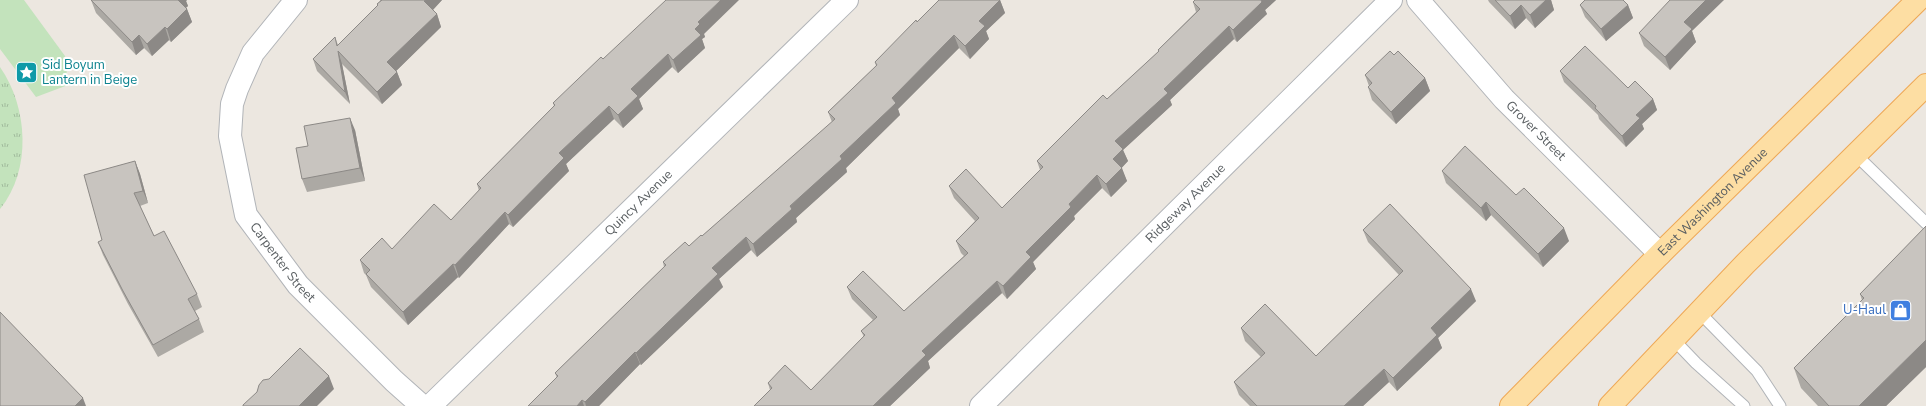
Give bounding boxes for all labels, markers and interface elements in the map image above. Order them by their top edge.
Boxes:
place label: Sid Boyum Lantern in Beige [42,56,137,89]
place icon: Sid Boyum Lantern in Beige [14,59,40,85]
street label: Grover Street [1502,97,1570,165]
street label: East Washington Avenue [1654,144,1772,260]
street label: Ridgeway Avenue [1142,160,1230,247]
street label: Quincy Avenue [601,166,676,240]
street label: Carpenter Street [246,219,320,307]
shop icon: U-Haul [1888,297,1914,323]
place label: U-Haul [1843,301,1886,319]

